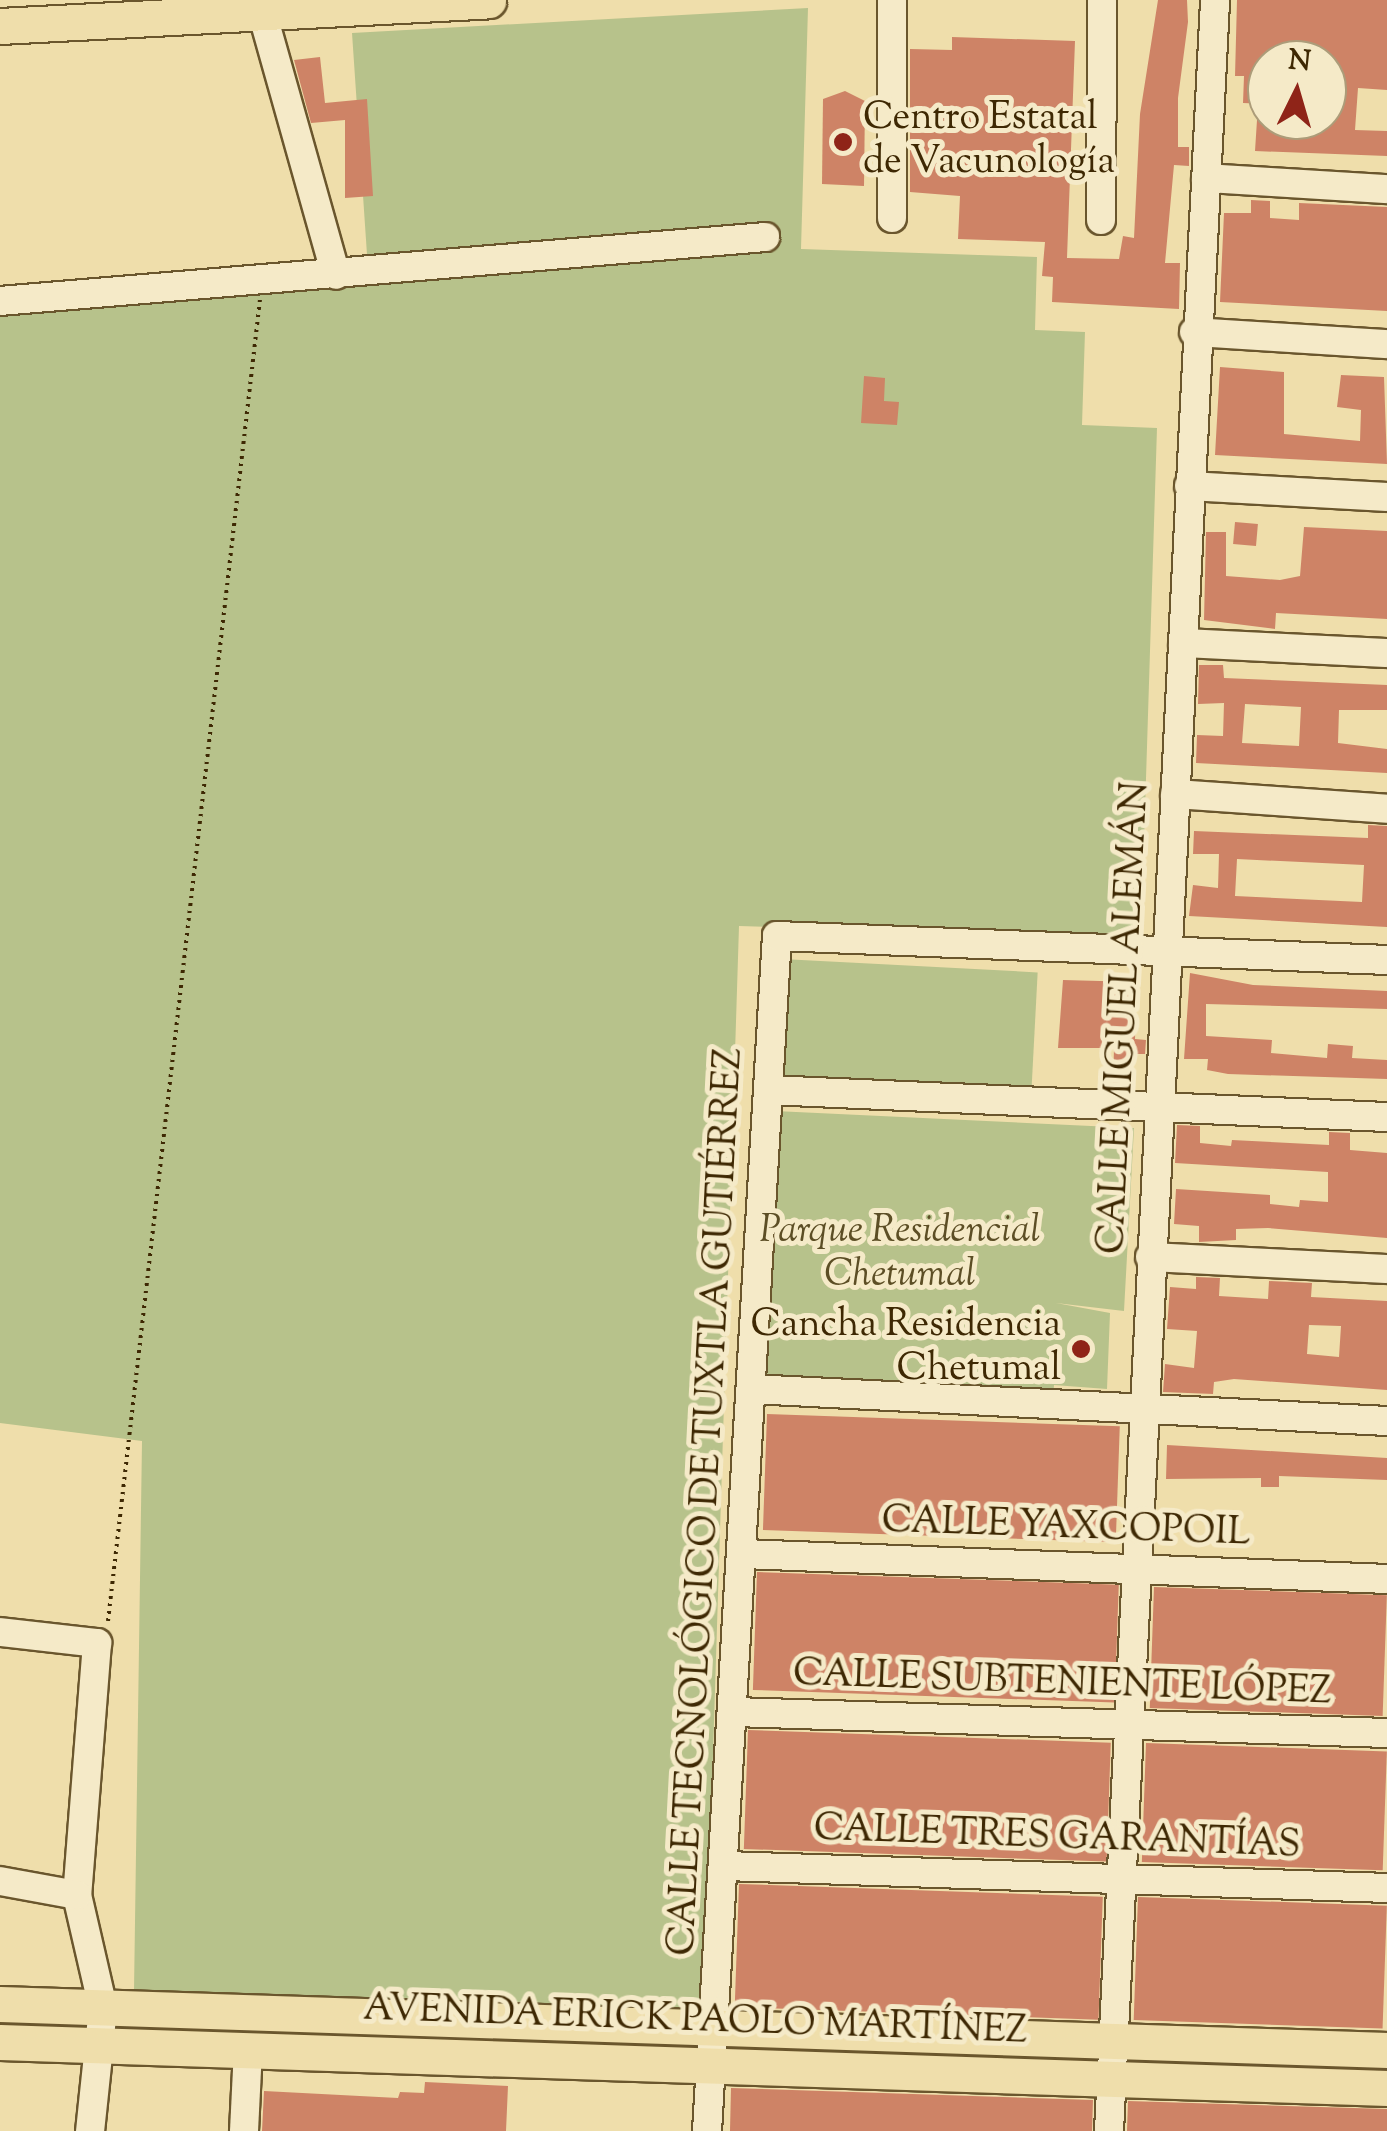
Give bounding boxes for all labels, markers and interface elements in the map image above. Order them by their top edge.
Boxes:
north arrow [1247,40,1347,140]
text: N [1287,41,1312,83]
place label: Centro Estatal de Vacunología [863,97,1115,186]
marker: Centro Estatal de Vacunología [832,131,854,153]
street label: CALLE MIGUEL ALEMÁN [1091,781,1161,1255]
street label: CALLE TECNOLÓGICO DE TUXTLA GUTIÉRREZ [661,1047,755,1957]
park label: Parque Residencial Chetumal [760,1210,1040,1300]
place label: Cancha Residencia Chetumal [751,1304,1061,1394]
marker: Cancha Residencia Chetumal [1070,1338,1092,1360]
street label: CALLE YAXCOPOIL [881,1500,1251,1558]
street label: CALLE SUBTENIENTE LÓPEZ [792,1653,1332,1717]
street label: CALLE TRES GARANTÍAS [813,1808,1301,1870]
street label: AVENIDA ERICK PAOLO MARTÍNEZ [362,1988,1028,2056]

